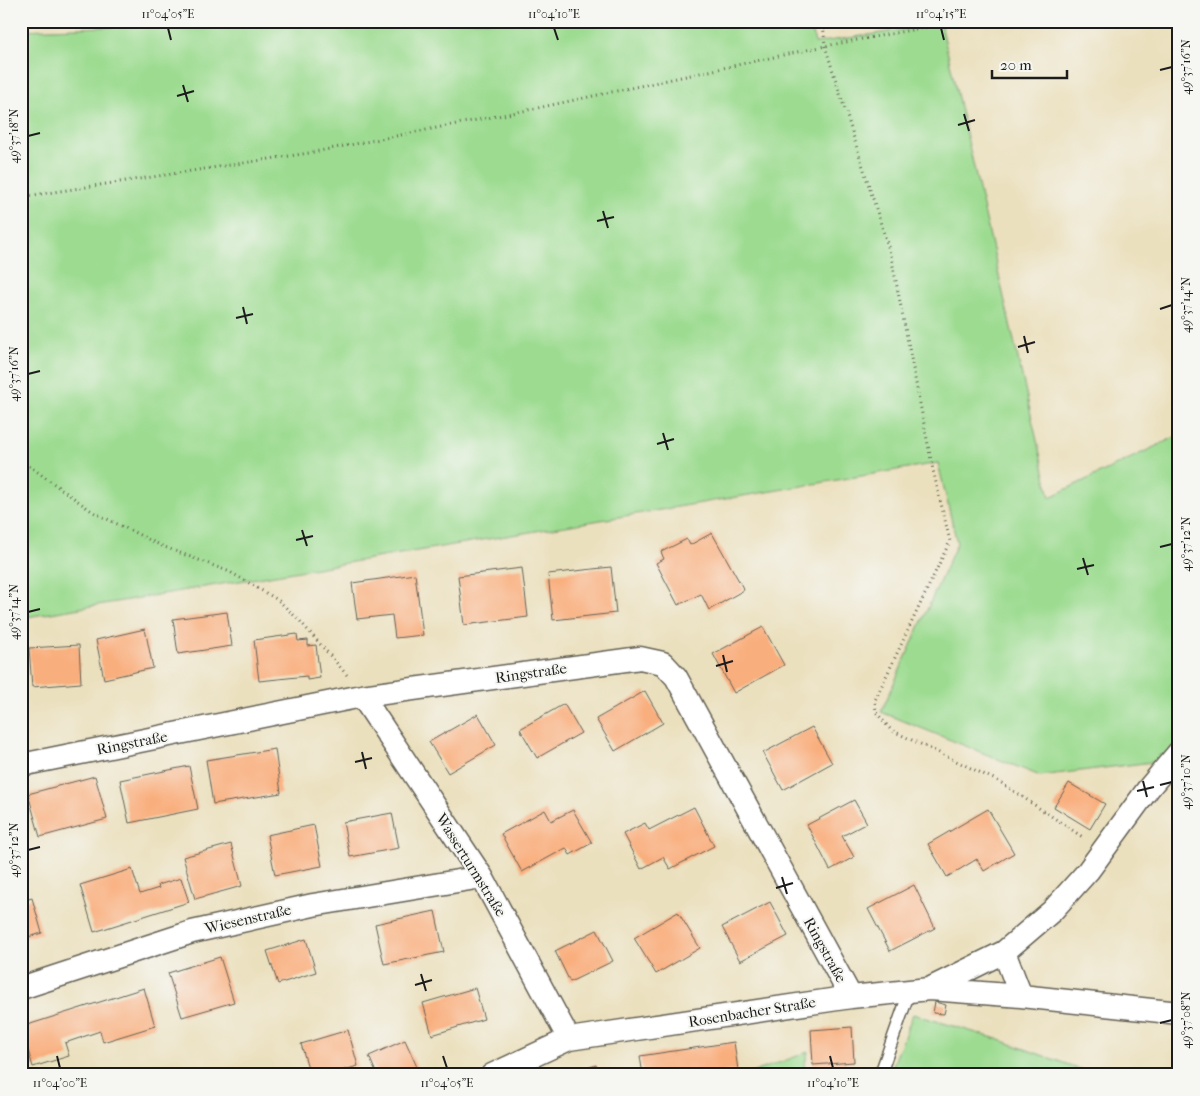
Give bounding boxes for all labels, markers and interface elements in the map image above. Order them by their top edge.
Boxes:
text: 11°04'05"E [142,7,194,21]
text: 11°04'10"E [528,7,580,21]
text: 11°04'15"E [916,7,966,21]
text: 49°37'16"N [1179,39,1193,95]
scale bar [992,48,1068,80]
text: 20 m [1000,56,1032,74]
text: 49°37'18"N [7,108,21,164]
text: 49°37'14"N [1179,277,1193,333]
text: 49°37'16"N [7,346,21,402]
text: 49°37'12"N [1179,516,1193,572]
text: 49°37'14"N [7,584,21,640]
street label: Ringstraße [494,659,568,687]
street label: Ringstraße [95,727,170,759]
text: 49°37'10"N [1179,754,1193,810]
street label: Wasserturmstraße [432,809,510,920]
text: 49°37'12"N [7,822,21,878]
street label: Wiesenstraße [202,900,293,938]
street label: Ringstraße [800,914,851,986]
text: 49°37'08"N [1179,991,1193,1049]
street label: Rosenbacher Straße [687,993,818,1031]
text: 11°04'00"E [33,1076,87,1090]
text: 11°04'05"E [421,1076,473,1090]
text: 11°04'10"E [807,1076,859,1090]

